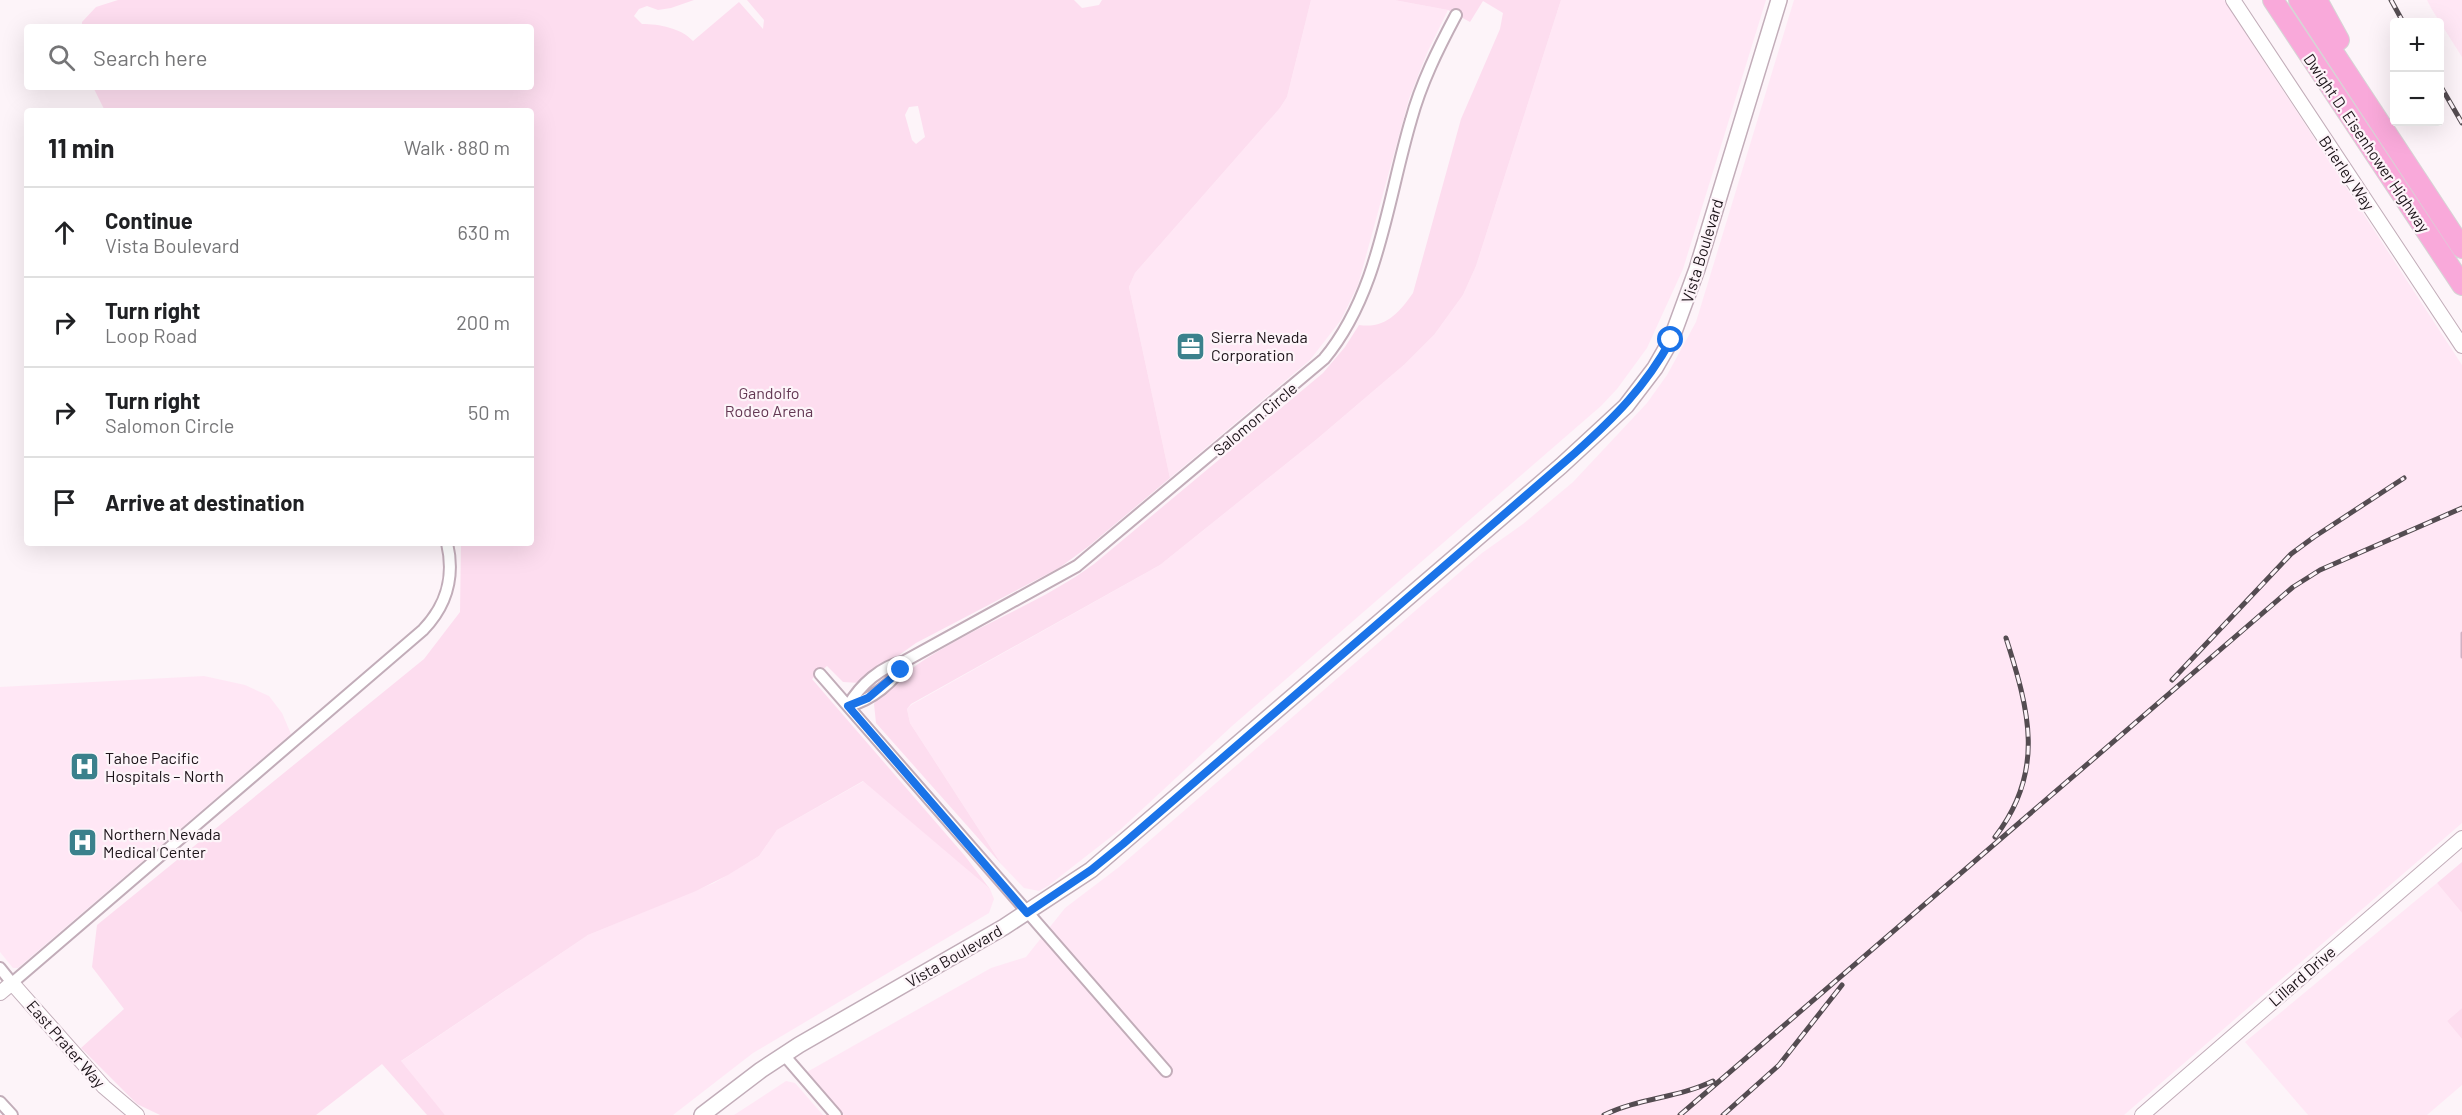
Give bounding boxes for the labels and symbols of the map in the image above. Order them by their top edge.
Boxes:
street label: Dwight D. Eisenhower Highway [2300,50,2435,236]
street label: Brierley Way [2316,132,2380,214]
street label: Vista Boulevard [1677,197,1726,305]
route start [1657,326,1683,352]
place label: Sierra Nevada Corporation [1211,327,1308,364]
office icon: Sierra Nevada Corporation [1174,330,1206,362]
street label: Salomon Circle [1209,378,1300,459]
park label: Gandolfo Rodeo Arena [725,383,813,420]
route end [887,656,913,682]
place label: Tahoe Pacific Hospitals – North [105,748,224,785]
hospital icon: Tahoe Pacific Hospitals – North [68,751,100,783]
place label: Northern Nevada Medical Center [103,824,221,861]
hospital icon: Northern Nevada Medical Center [66,827,98,859]
street label: Vista Boulevard [902,920,1005,991]
street label: Lillard Drive [2264,942,2339,1010]
street label: East Prater Way [23,996,110,1092]

